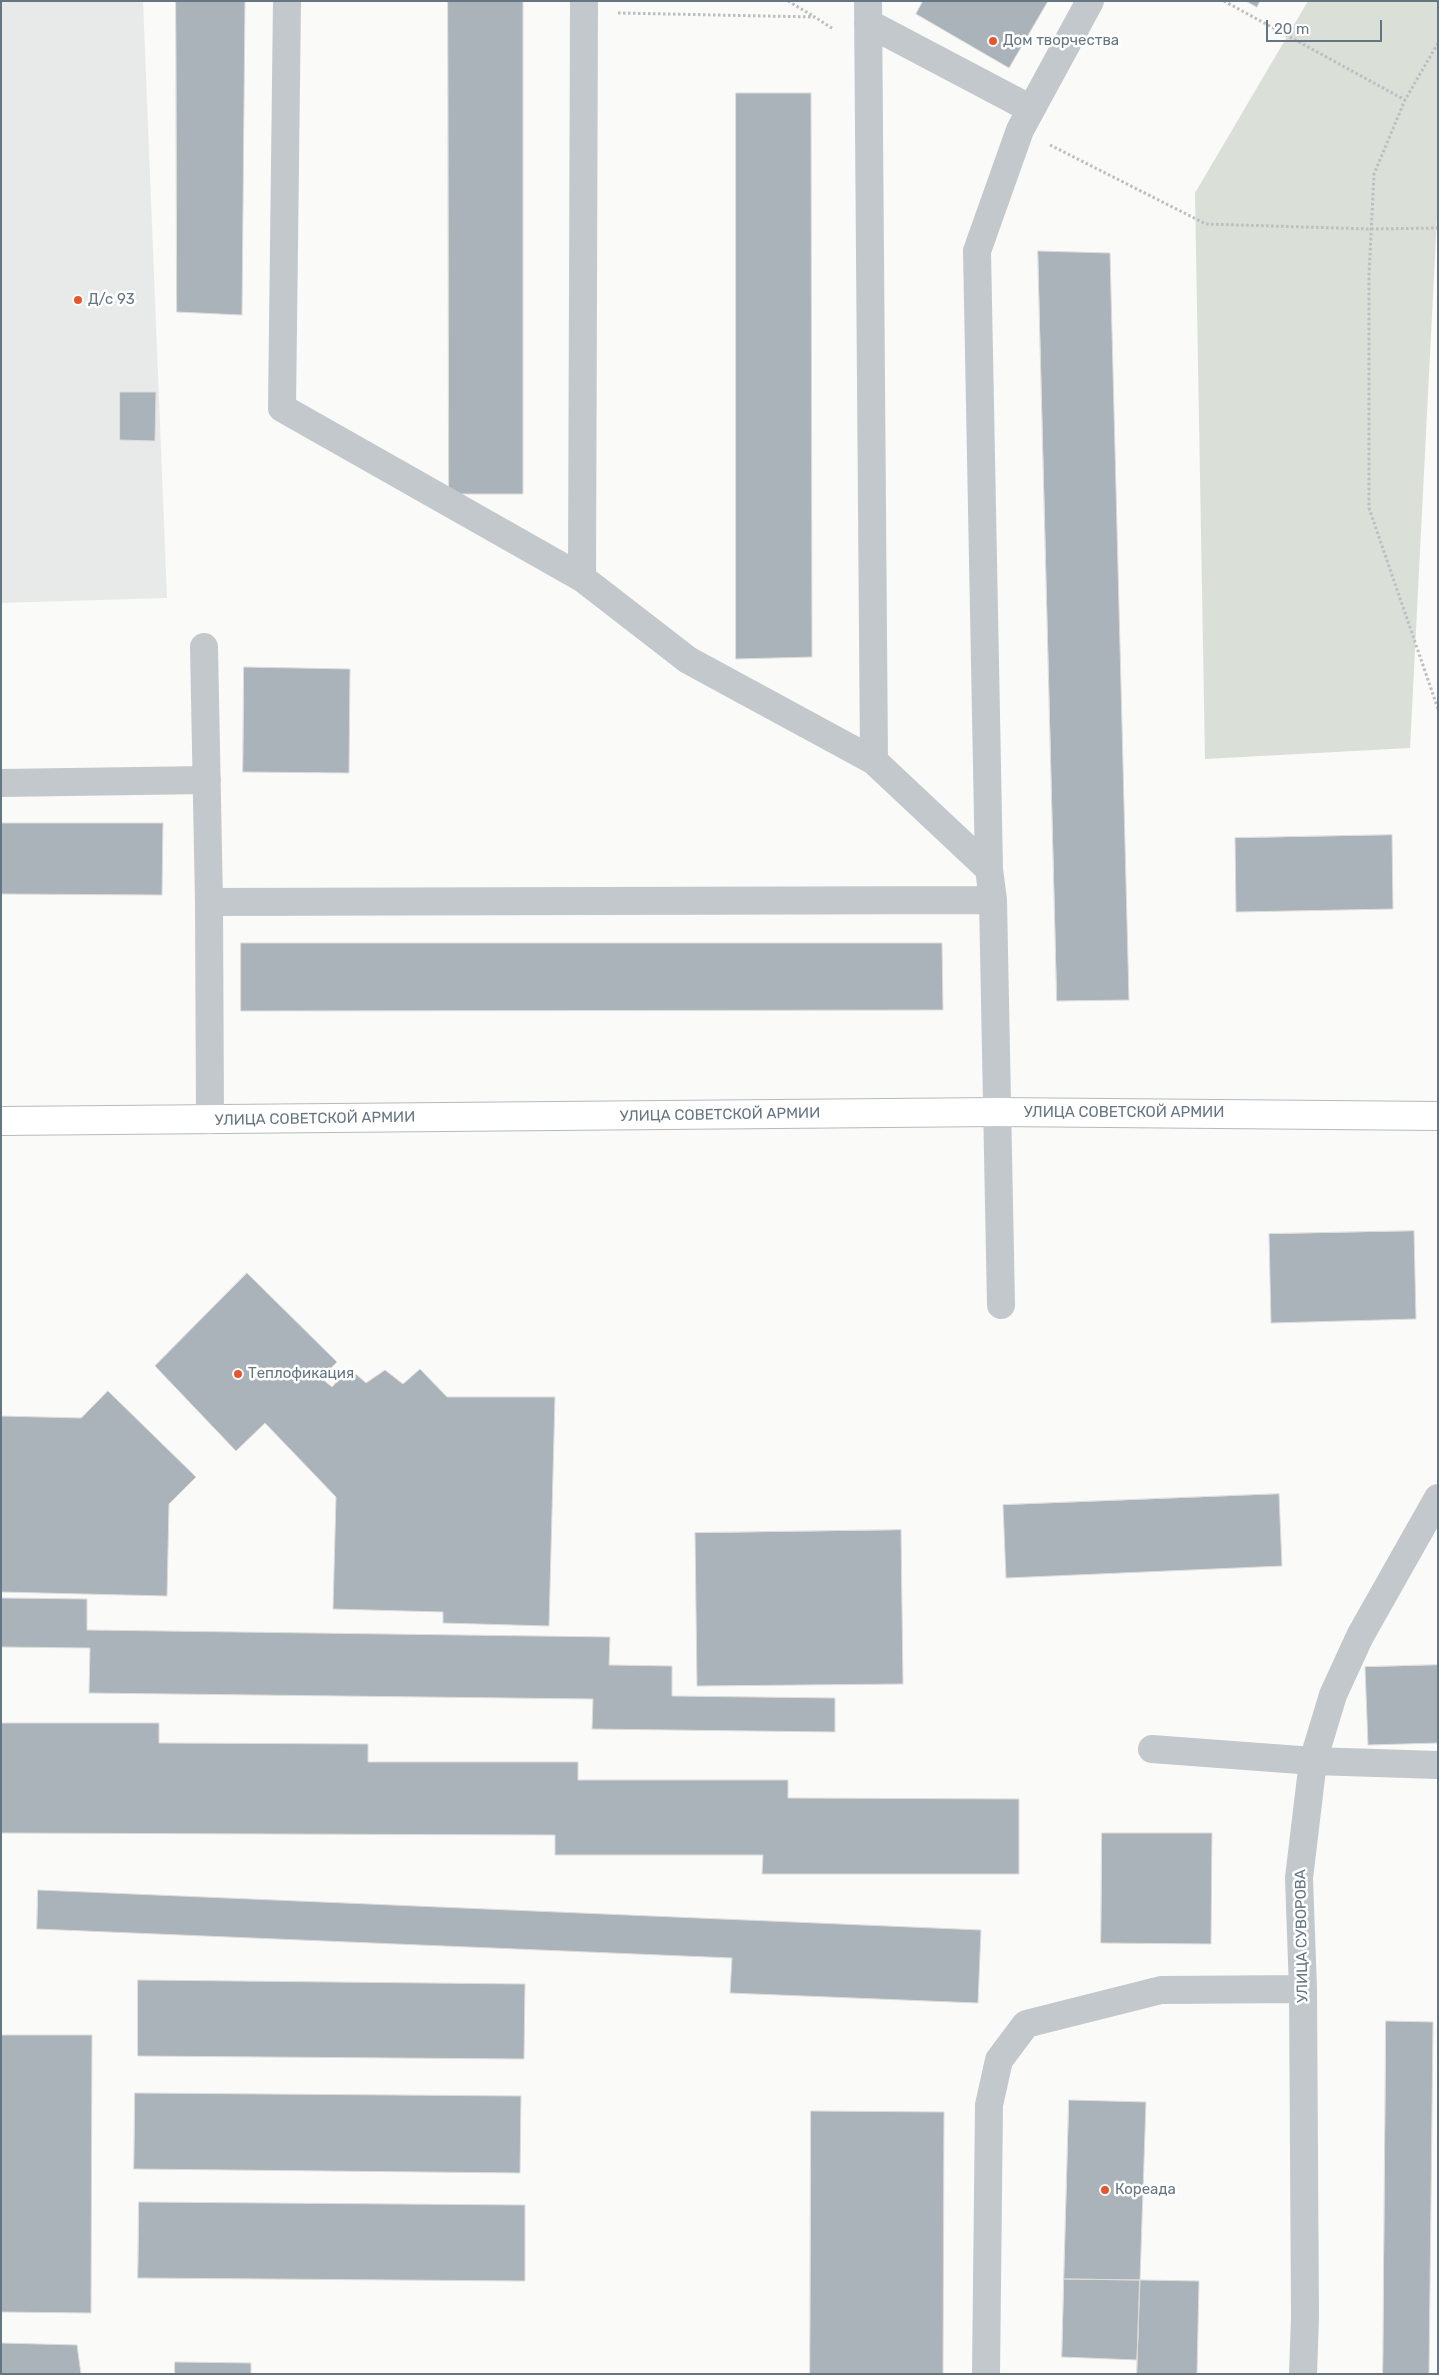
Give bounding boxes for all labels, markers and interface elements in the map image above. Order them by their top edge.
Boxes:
scale bar [1269,10,1385,42]
text: 20 m [1274,20,1309,38]
place label: Дом творчества [1003,32,1119,50]
marker: Дом творчества [987,35,999,47]
place label: Д/с 93 [88,291,135,309]
marker: Д/с 93 [72,294,84,306]
street label: УЛИЦА СОВЕТСКОЙ АРМИИ [620,1104,820,1126]
street label: УЛИЦА СОВЕТСКОЙ АРМИИ [1024,1104,1224,1122]
street label: УЛИЦА СОВЕТСКОЙ АРМИИ [215,1108,415,1130]
place label: Теплофикация [248,1365,354,1383]
marker: Теплофикация [232,1368,244,1380]
street label: УЛИЦА СУВОРОВА [1292,1869,1312,2003]
place label: Кореада [1115,2181,1176,2199]
marker: Кореада [1099,2184,1111,2196]

